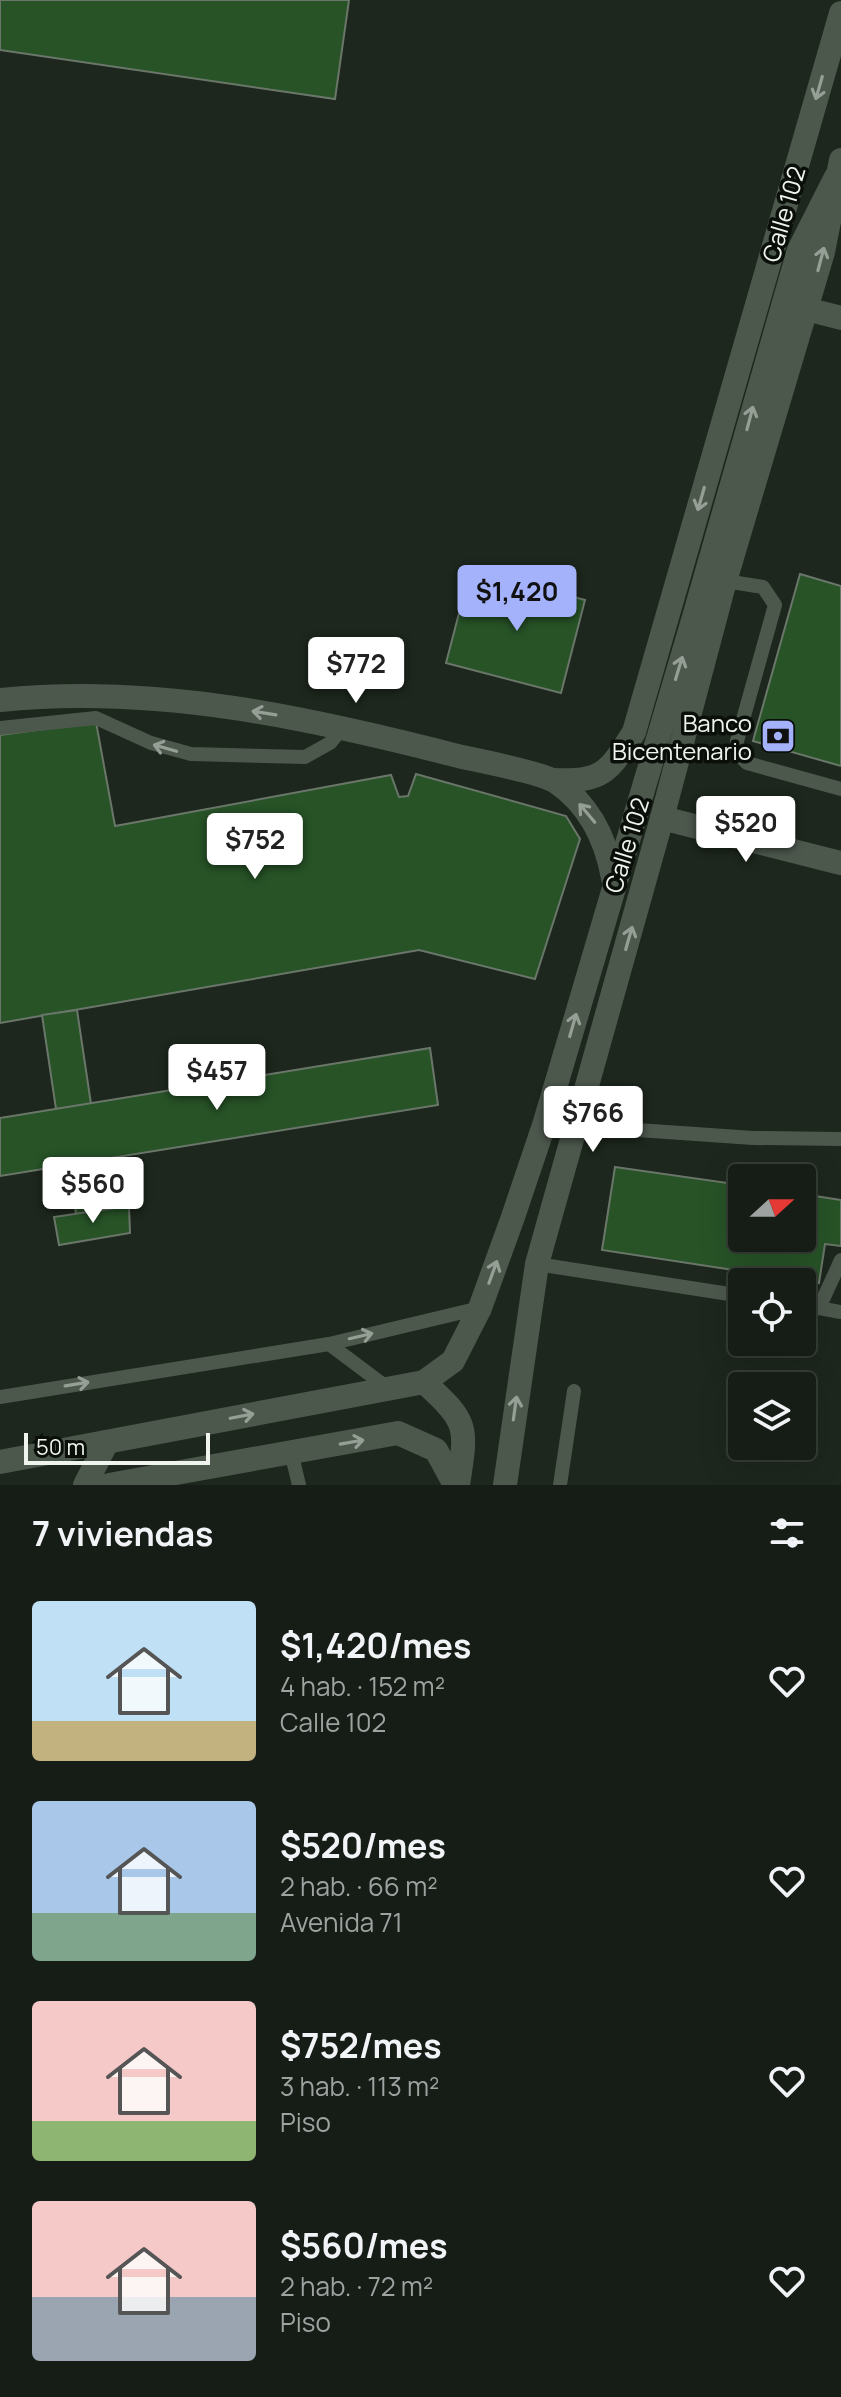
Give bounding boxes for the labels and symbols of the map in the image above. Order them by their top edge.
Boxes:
one-way arrow [811,74,826,100]
street label: Calle 102 [754,162,812,266]
one-way arrow [814,246,829,272]
one-way arrow [743,405,758,431]
one-way arrow [693,486,707,511]
pin: $1,420 [452,565,582,633]
pin: $772 [309,637,403,705]
one-way arrow [672,656,687,682]
one-way arrow [252,705,278,720]
place label: Banco Bicentenario [612,706,752,767]
bank icon: Banco Bicentenario [759,717,797,755]
one-way arrow [153,739,179,754]
street label: Calle 102 [596,793,656,897]
pin: $520 [699,796,793,864]
one-way arrow [578,803,596,823]
pin: $752 [208,813,302,881]
one-way arrow [622,925,637,951]
one-way arrow [566,1012,581,1038]
pin: $457 [170,1044,264,1112]
pin: $766 [546,1086,640,1154]
pin: $560 [46,1157,140,1225]
north arrow [728,1164,816,1252]
one-way arrow [487,1260,501,1285]
one-way arrow [347,1328,373,1343]
one-way arrow [64,1376,89,1391]
one-way arrow [508,1396,523,1421]
one-way arrow [229,1408,254,1423]
scale bar [24,1429,210,1465]
one-way arrow [338,1433,364,1448]

